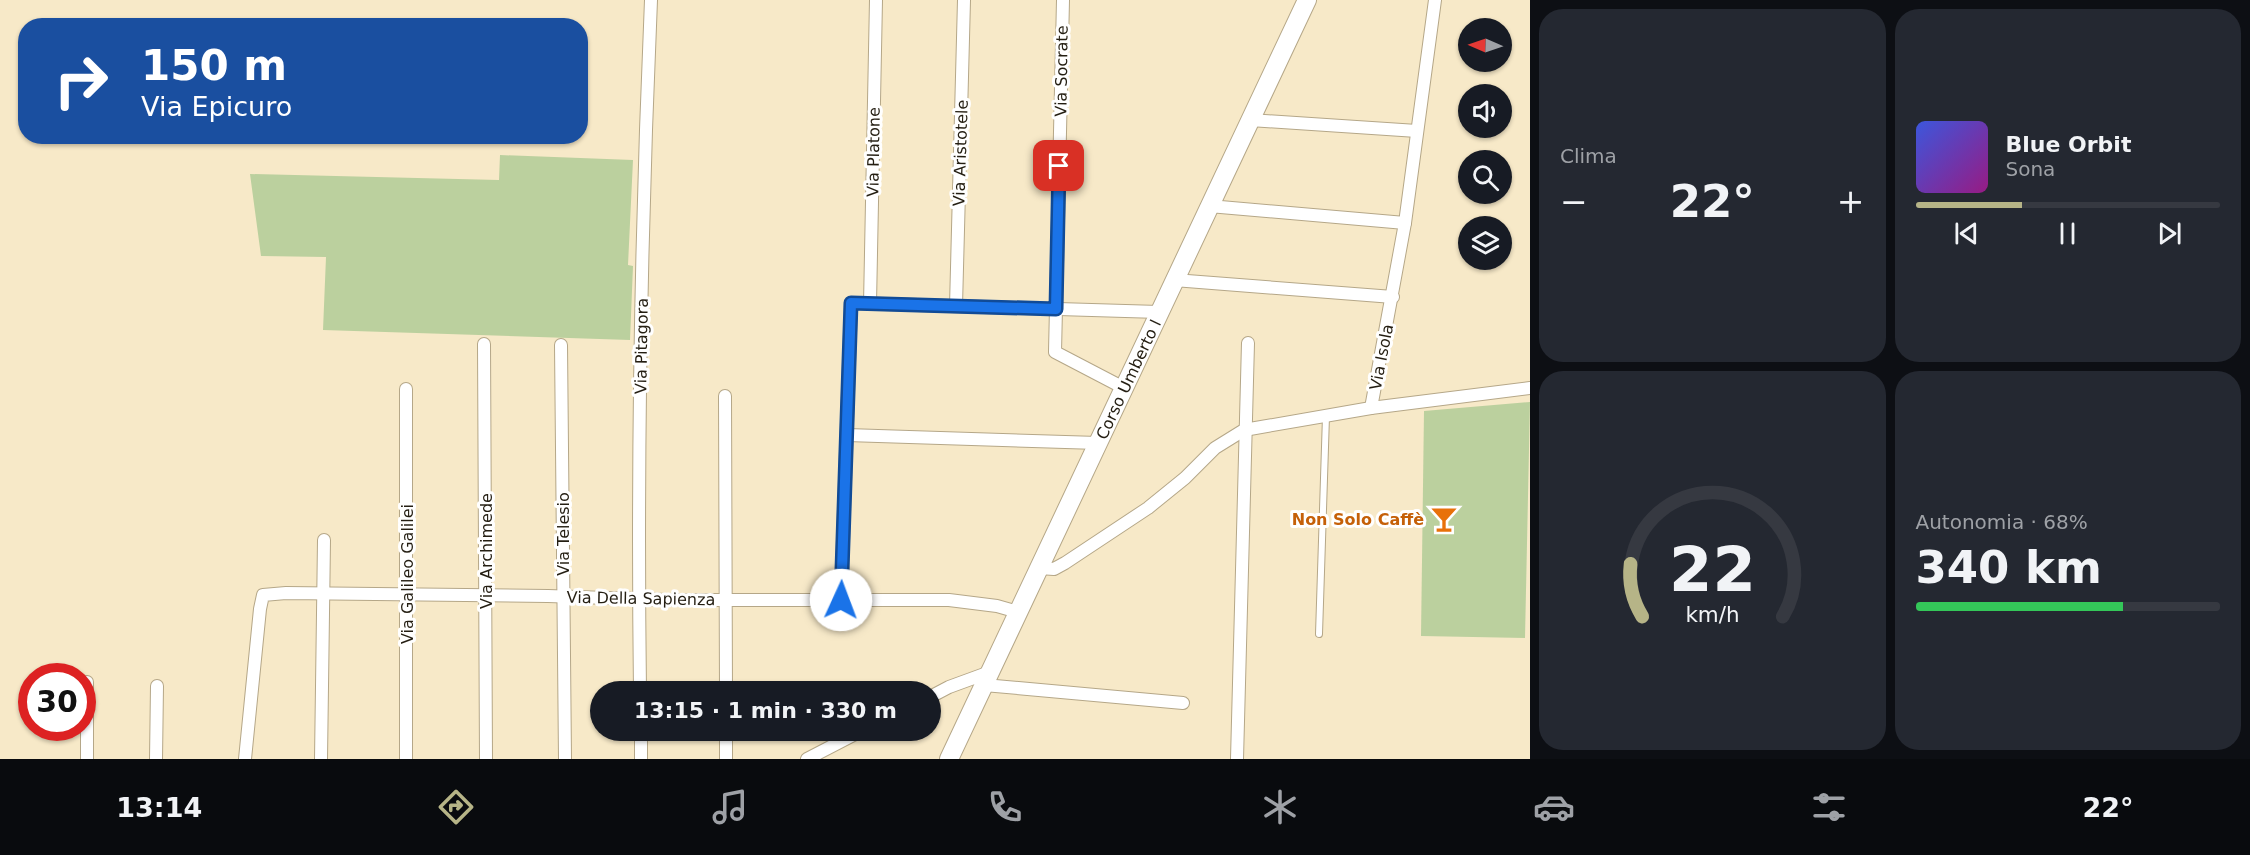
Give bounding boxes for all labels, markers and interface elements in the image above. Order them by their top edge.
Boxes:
north arrow [1458,18,1512,72]
map controls [1458,18,1512,270]
street label: Via Socrate [1051,25,1072,117]
text: 150 m [141,41,287,90]
icon: right [42,42,120,120]
button: sound [1458,84,1512,138]
text: Via Epicuro [141,91,292,122]
street label: Via Aristotele [949,99,972,207]
street label: Via Platone [863,107,884,197]
text: Blue Orbit [2006,132,2131,157]
pin [1033,140,1084,191]
text: Clima [1560,144,1617,168]
icon: arrive [1042,149,1075,182]
button: search [1458,150,1512,204]
text: Sona [2006,157,2055,181]
text: 22° [1670,175,1755,228]
text: − [1560,182,1588,221]
text: + [1837,182,1865,221]
button: layers [1458,216,1512,270]
icon: previous [1950,217,1983,250]
icon: pause [2051,217,2084,250]
icon: next [2153,217,2186,250]
street label: Via Pitagora [631,298,652,394]
street label: Corso Umberto I [1092,316,1165,442]
street label: Via Isola [1366,322,1397,392]
street label: Via Telesio [554,492,573,576]
street label: Via Archimede [477,493,496,609]
street label: Via Galileo Galilei [398,504,417,644]
bar icon: Non Solo Caffè [1429,504,1459,534]
place label: Non Solo Caffè [1292,510,1424,529]
text: Autonomia · 68% [1916,510,2088,534]
text: 22 [1669,533,1756,606]
text: 340 km [1916,541,2102,594]
position arrow [809,568,873,632]
street label: Via Della Sapienza [567,588,715,609]
text: km/h [1685,603,1739,628]
speed limit sign: 30 [18,663,96,741]
text: 13:15 · 1 min · 330 m [634,698,897,723]
icon: directions [435,786,477,828]
icon: music [709,786,751,828]
icon: phone [984,786,1026,828]
icon: climate [1259,786,1301,828]
icon: car [1533,786,1575,828]
icon: filters [1808,786,1850,828]
text: 13:14 [116,792,202,823]
text: 22° [2083,792,2134,823]

